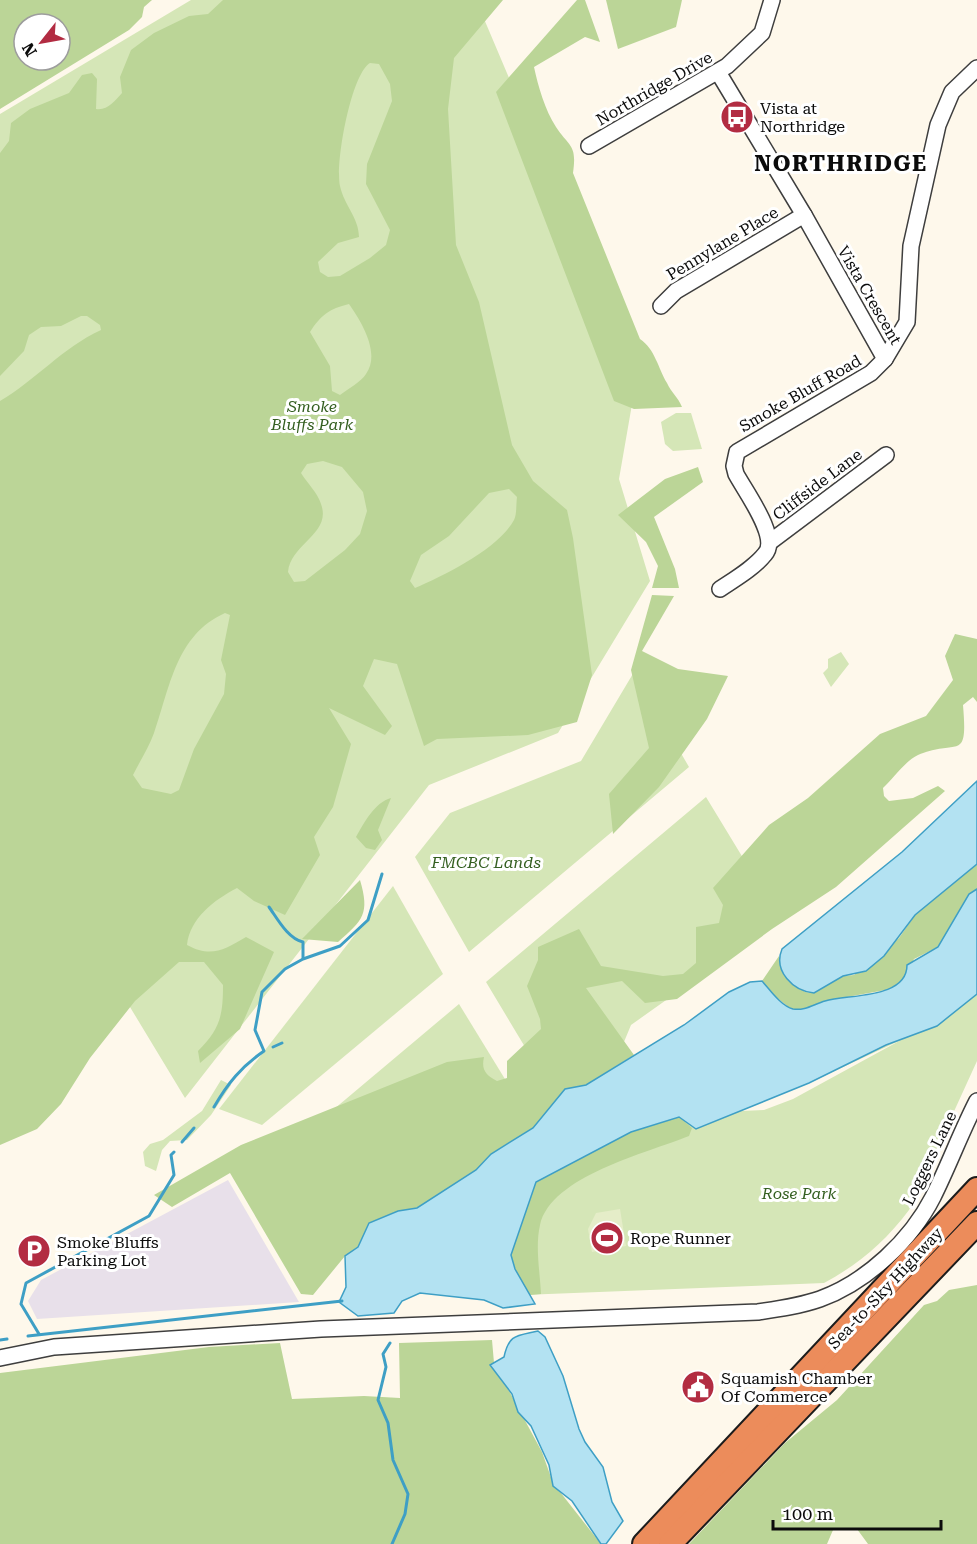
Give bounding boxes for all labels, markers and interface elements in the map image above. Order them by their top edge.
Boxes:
north arrow [12,12,72,72]
text: N [18,39,41,60]
street label: Northridge Drive [593,47,716,129]
bus stop icon: Vista at Northridge [719,99,755,135]
place label: Vista at Northridge [760,99,845,136]
district label: NORTHRIDGE [754,151,928,176]
street label: Pennylane Place [663,203,782,284]
street label: Vista Crescent [834,242,906,348]
street label: Smoke Bluff Road [736,351,865,436]
park label: Smoke Bluffs Park [270,397,353,434]
street label: Cliffside Lane [769,445,866,524]
park label: FMCBC Lands [430,853,541,872]
street label: Loggers Lane [898,1108,961,1208]
park label: Rose Park [761,1184,837,1203]
sports icon: Rope Runner [589,1220,625,1256]
street label: Sea-to-Sky Highway [824,1223,947,1353]
place label: Rope Runner [630,1229,731,1248]
parking icon: Smoke Bluffs Parking Lot [16,1233,52,1269]
place label: Smoke Bluffs Parking Lot [57,1233,159,1270]
public building icon: Squamish Chamber Of Commerce [680,1369,716,1405]
place label: Squamish Chamber Of Commerce [721,1369,873,1406]
scale bar [773,1493,941,1531]
text: 100 m [782,1503,833,1524]

